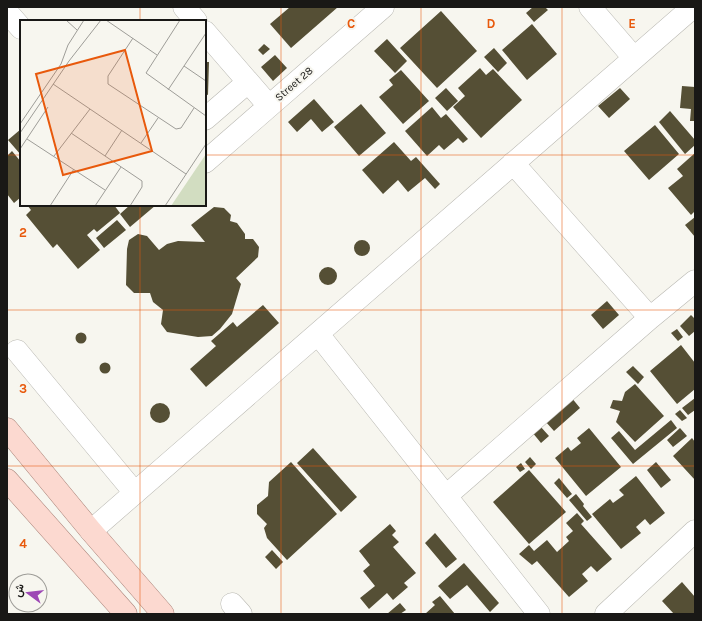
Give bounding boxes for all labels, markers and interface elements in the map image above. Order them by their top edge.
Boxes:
text: C [347,16,355,31]
text: D [487,16,496,31]
text: E [628,16,636,31]
inset map [20,20,206,206]
street label: Street 28 [272,64,316,104]
text: 2 [19,225,27,240]
text: 3 [19,381,27,396]
text: 4 [19,536,27,551]
north arrow [8,573,48,613]
text: ش [11,582,27,599]

